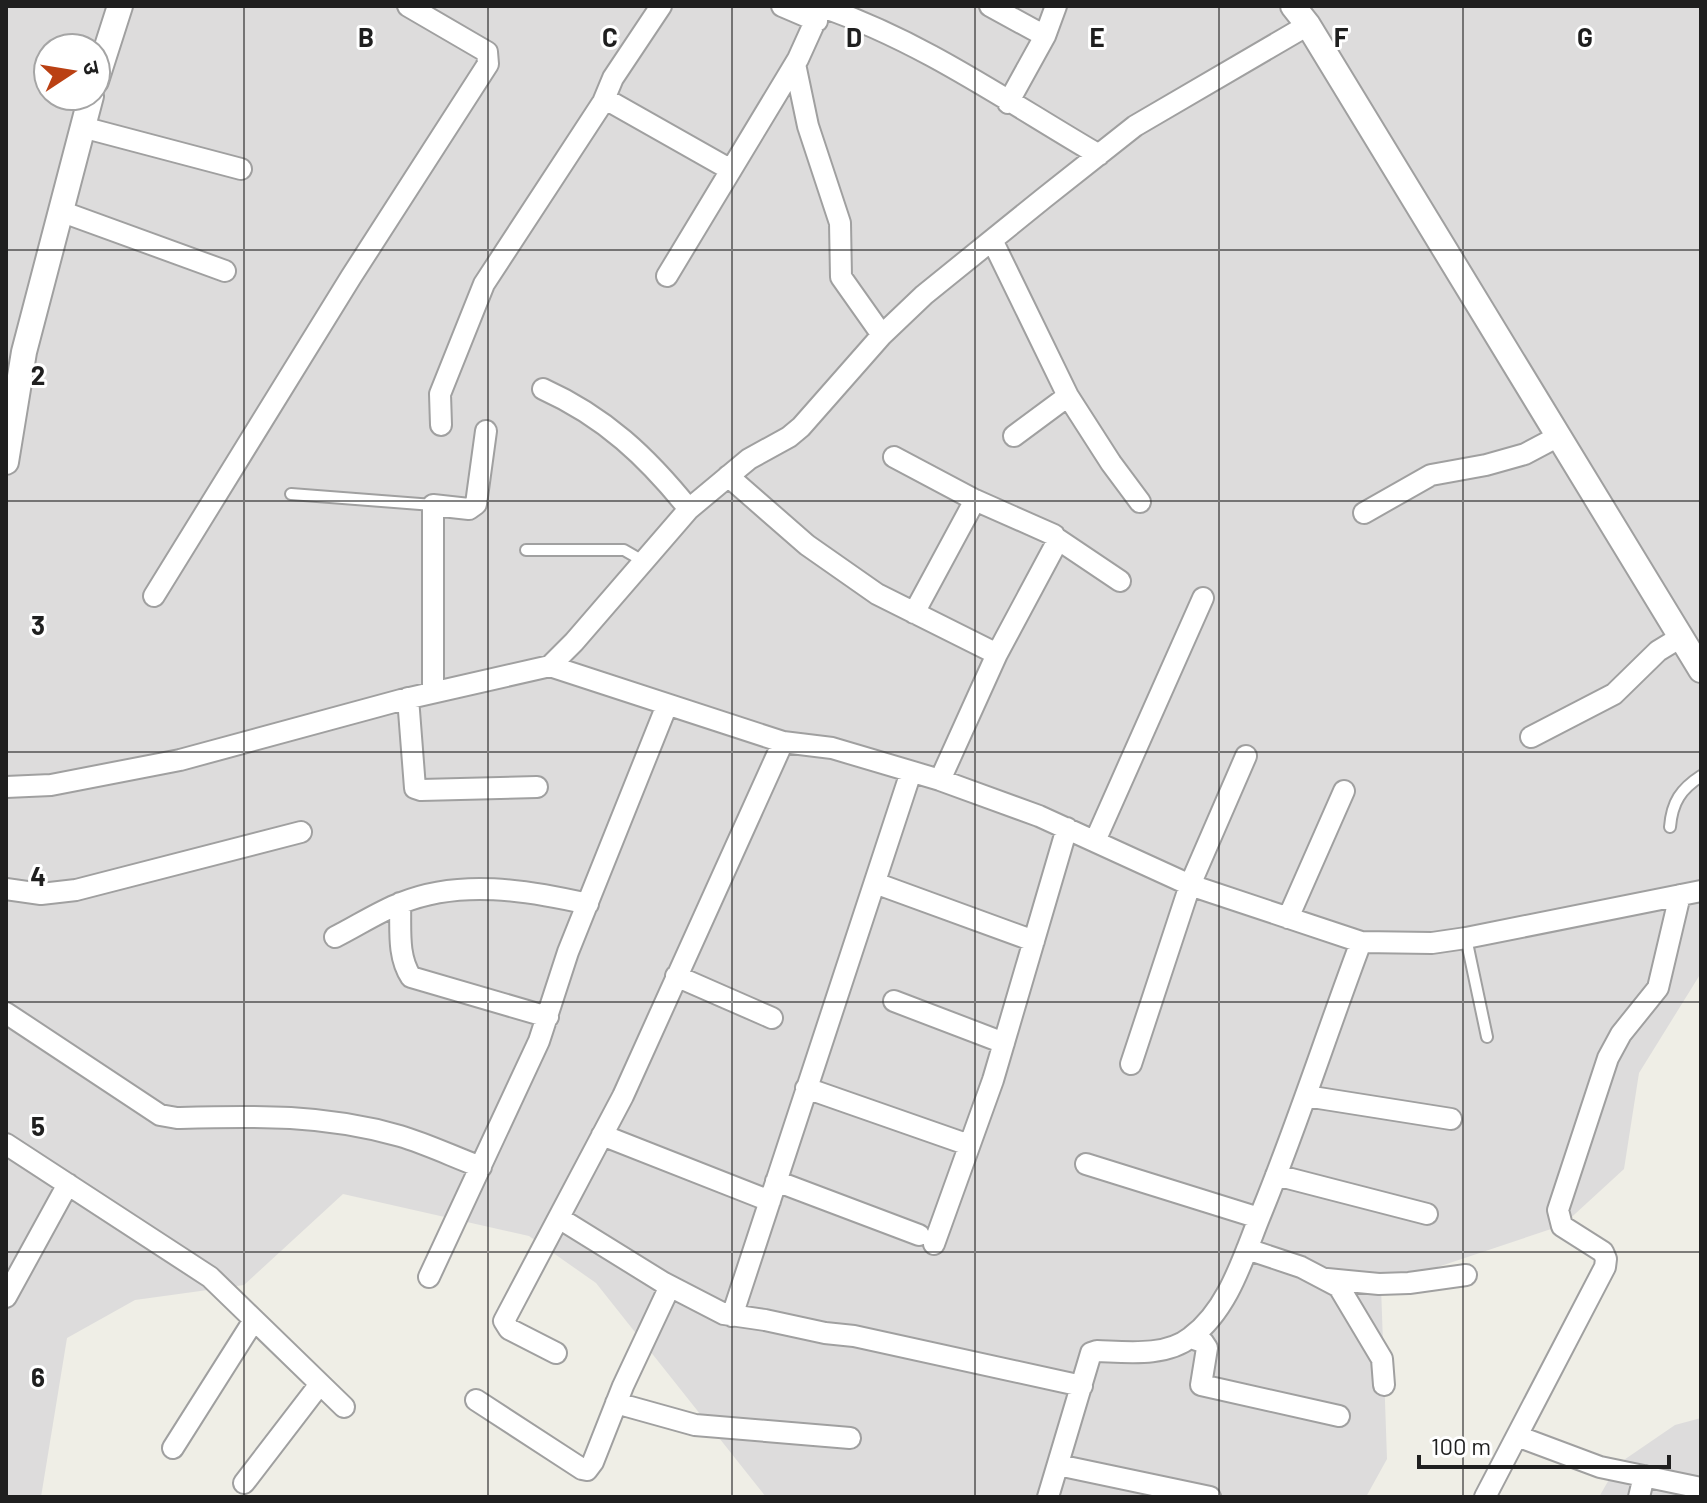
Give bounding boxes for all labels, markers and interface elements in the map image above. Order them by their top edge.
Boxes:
text: B [358,21,374,52]
text: C [602,21,618,52]
text: D [846,21,862,52]
text: E [1089,21,1105,52]
text: F [1334,21,1349,52]
text: G [1577,21,1593,52]
north arrow [32,32,112,112]
text: उ [78,59,107,78]
text: 2 [31,359,45,390]
text: 3 [31,609,45,640]
text: 4 [30,860,46,891]
text: 5 [31,1110,45,1141]
text: 6 [31,1361,45,1392]
scale bar [1419,1419,1669,1469]
text: 100 m [1431,1431,1491,1460]

